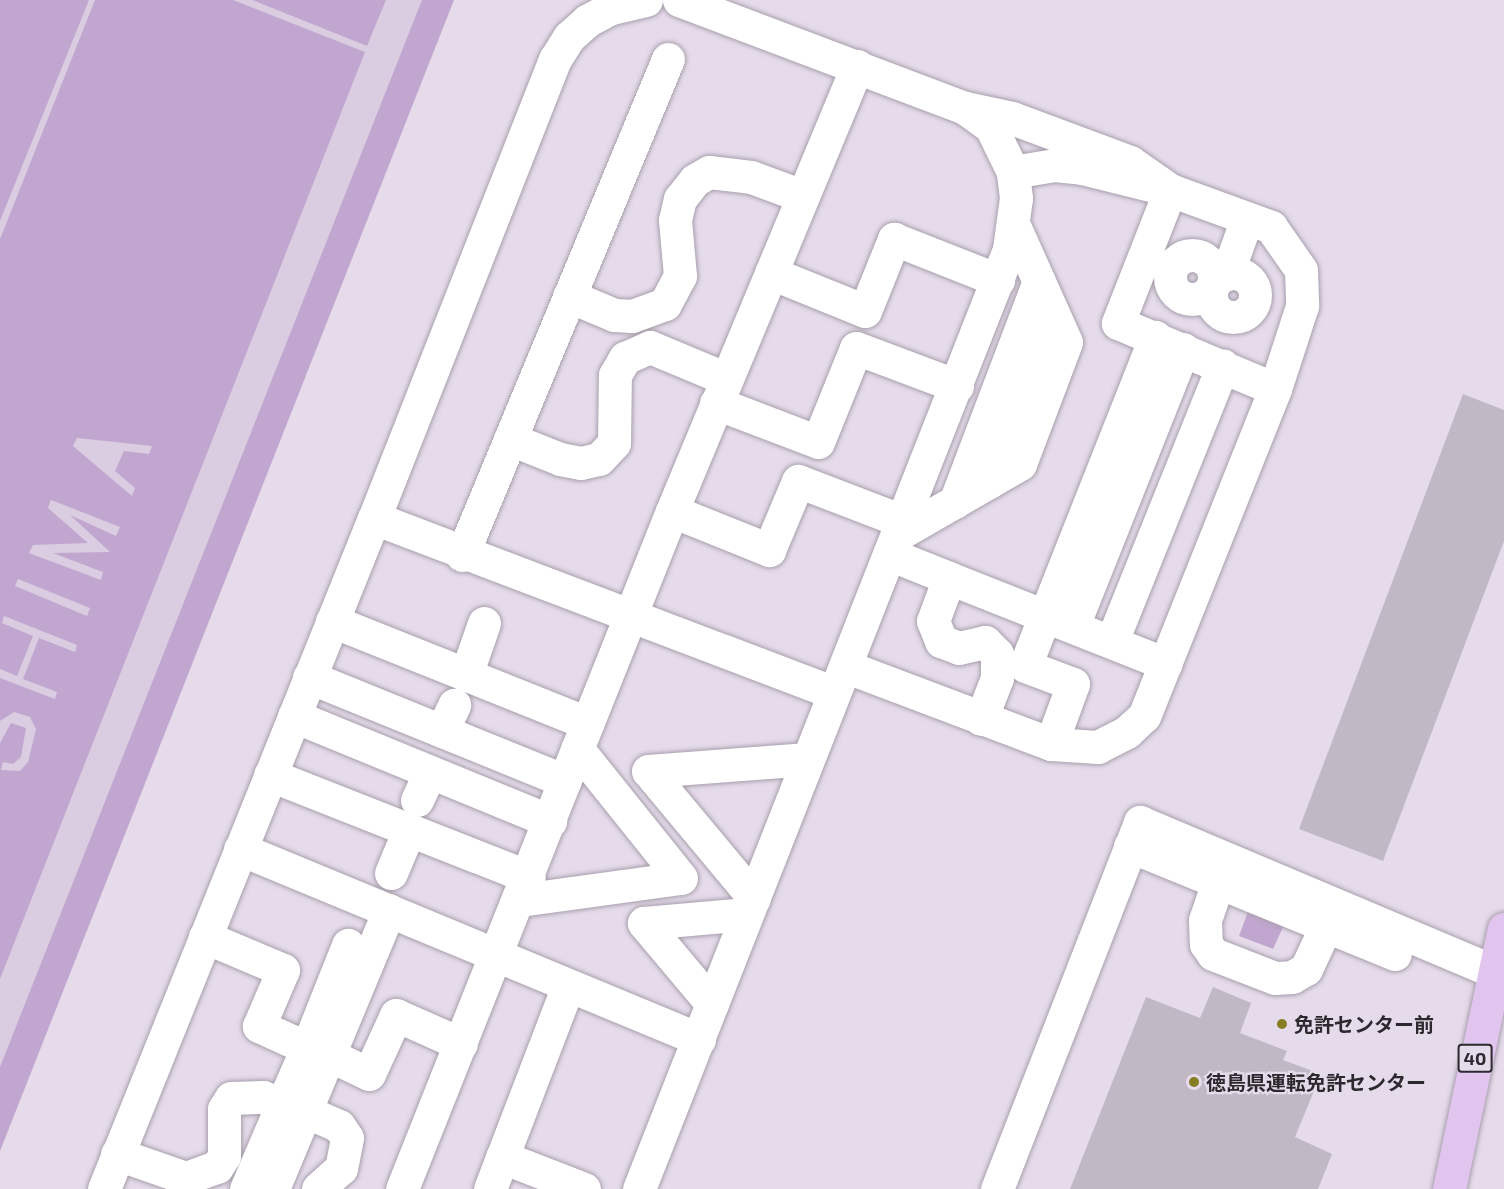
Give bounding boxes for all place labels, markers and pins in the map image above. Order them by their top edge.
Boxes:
place label: 免許センター前 [1294,1012,1434,1036]
marker: 免許センター前 [1275,1017,1289,1031]
place label: 徳島県運転免許センター [1206,1070,1426,1094]
marker: 徳島県運転免許センター [1187,1075,1201,1089]

